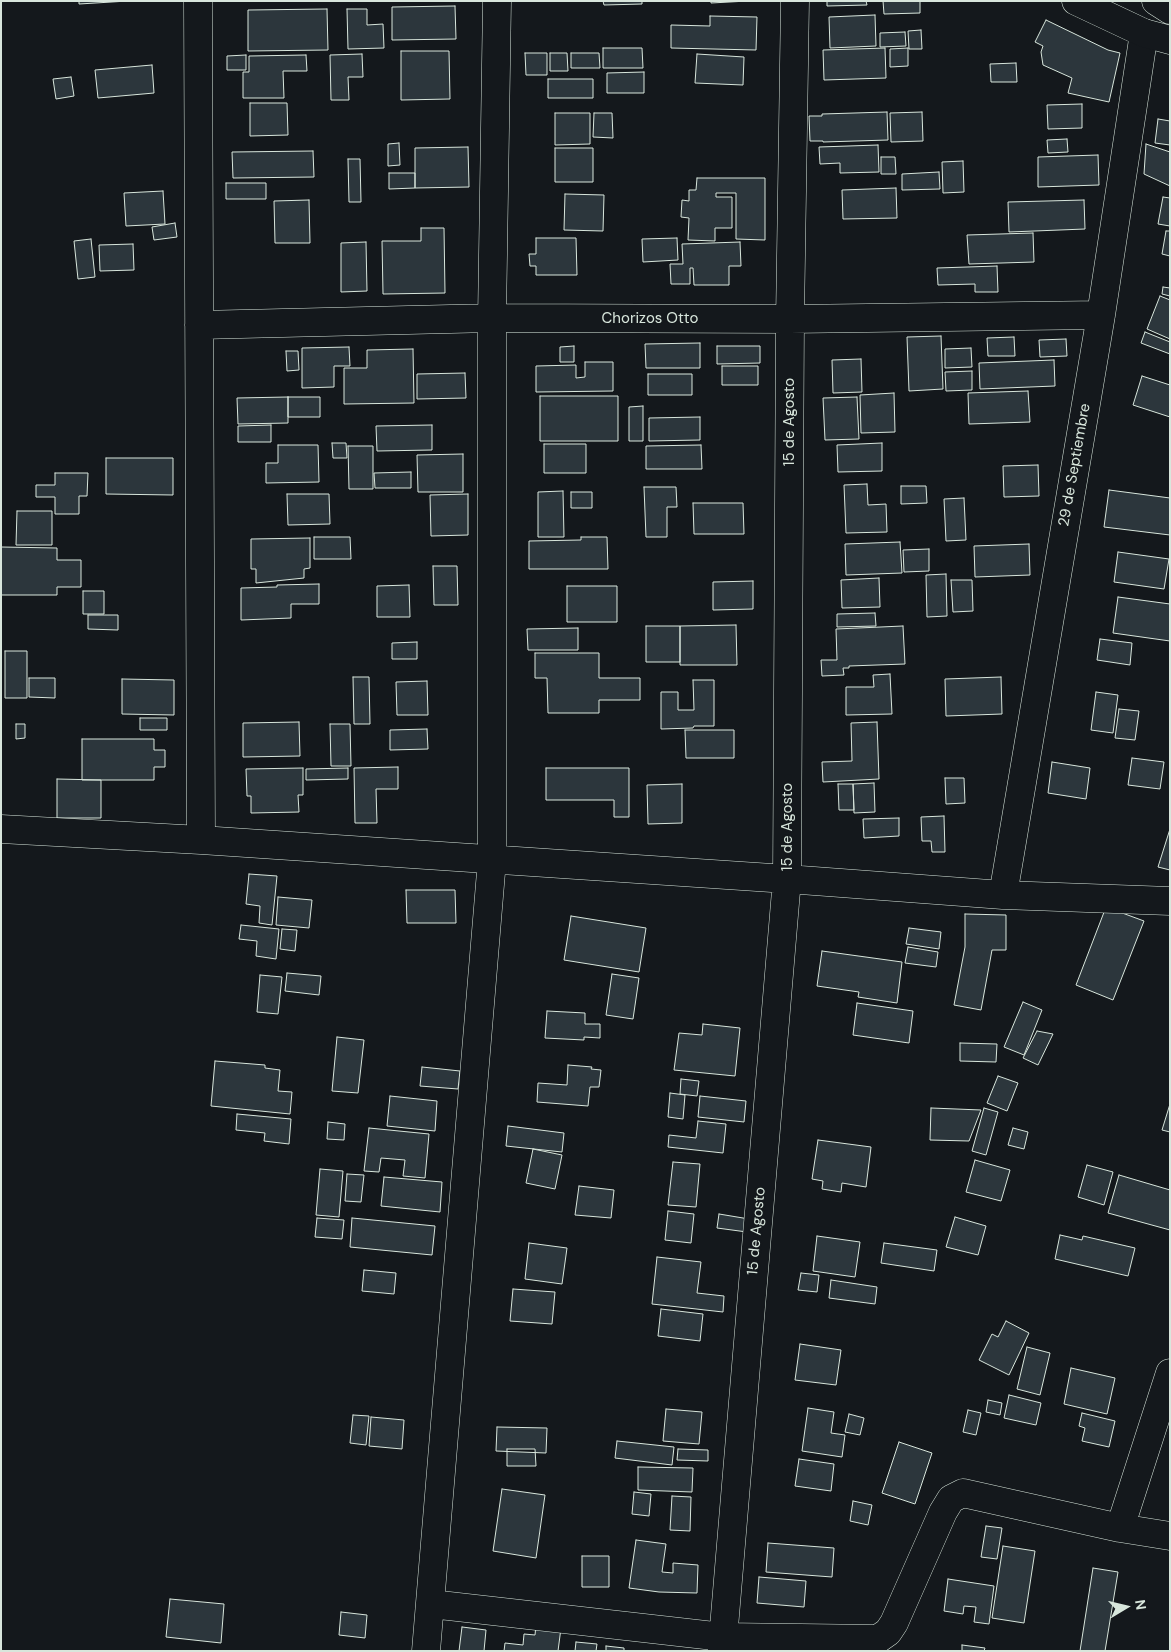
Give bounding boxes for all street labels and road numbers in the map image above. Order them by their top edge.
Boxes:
street label: Chorizos Otto [602,310,698,328]
street label: 15 de Agosto [781,378,799,466]
street label: 29 de Septiembre [1055,402,1095,528]
street label: 15 de Agosto [779,783,797,871]
street label: 15 de Agosto [744,1186,770,1276]

